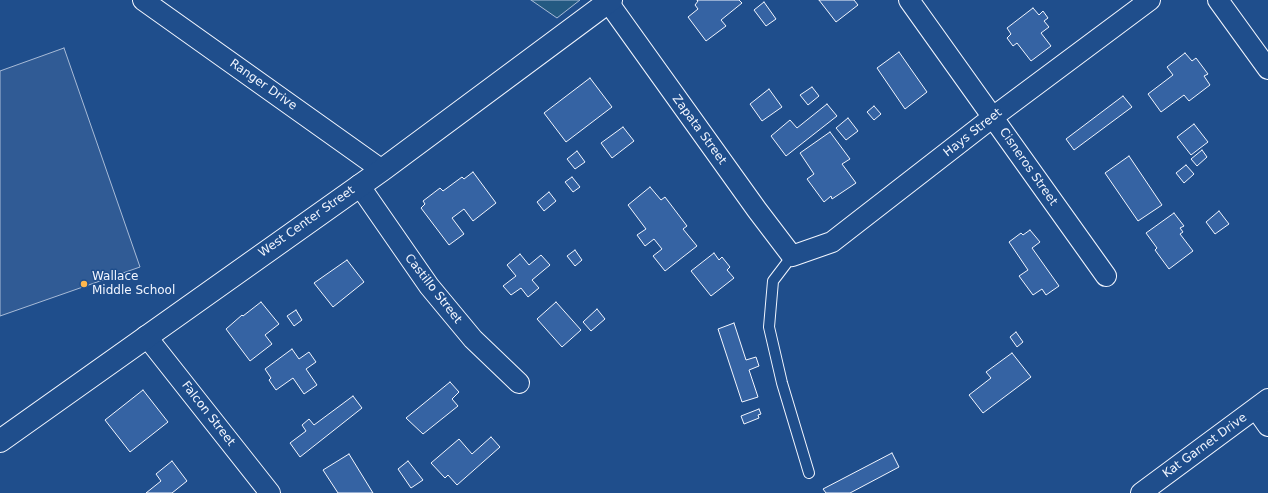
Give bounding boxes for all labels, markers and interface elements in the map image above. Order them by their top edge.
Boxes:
street label: Ranger Drive [227,57,299,113]
street label: Zapata Street [669,92,729,168]
street label: Hays Street [941,106,1005,160]
street label: Cisneros Street [996,125,1060,209]
street label: West Center Street [256,183,358,261]
street label: Castillo Street [401,251,465,327]
place label: Wallace Middle School [92,270,175,298]
marker: Wallace Middle School [79,279,89,289]
street label: Falcon Street [178,379,238,449]
street label: Kat Garnet Drive [1160,411,1250,481]

